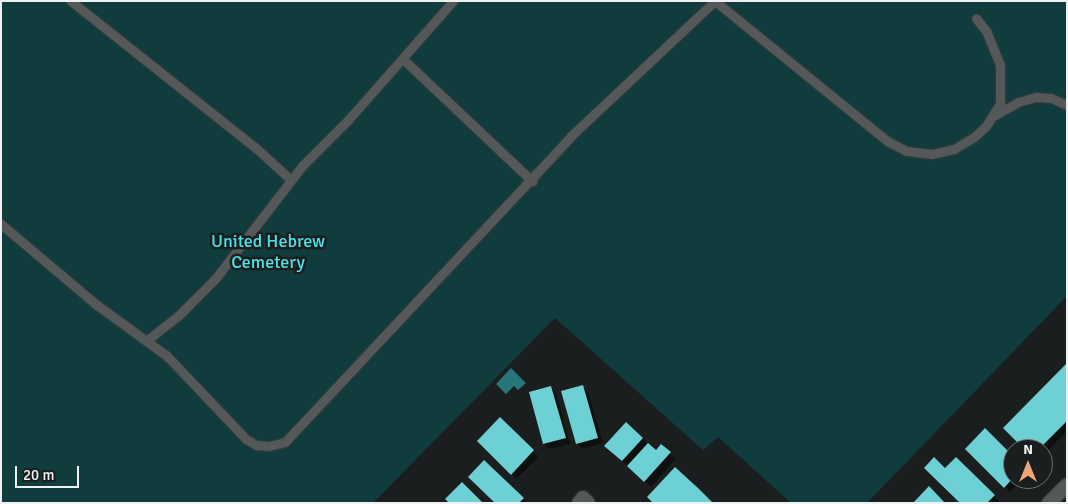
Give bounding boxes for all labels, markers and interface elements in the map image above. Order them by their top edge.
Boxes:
park label: United Hebrew Cemetery [211,231,325,274]
north arrow [1003,439,1053,489]
text: N [1023,441,1033,458]
scale bar [18,456,81,488]
text: 20 m [23,466,54,484]

